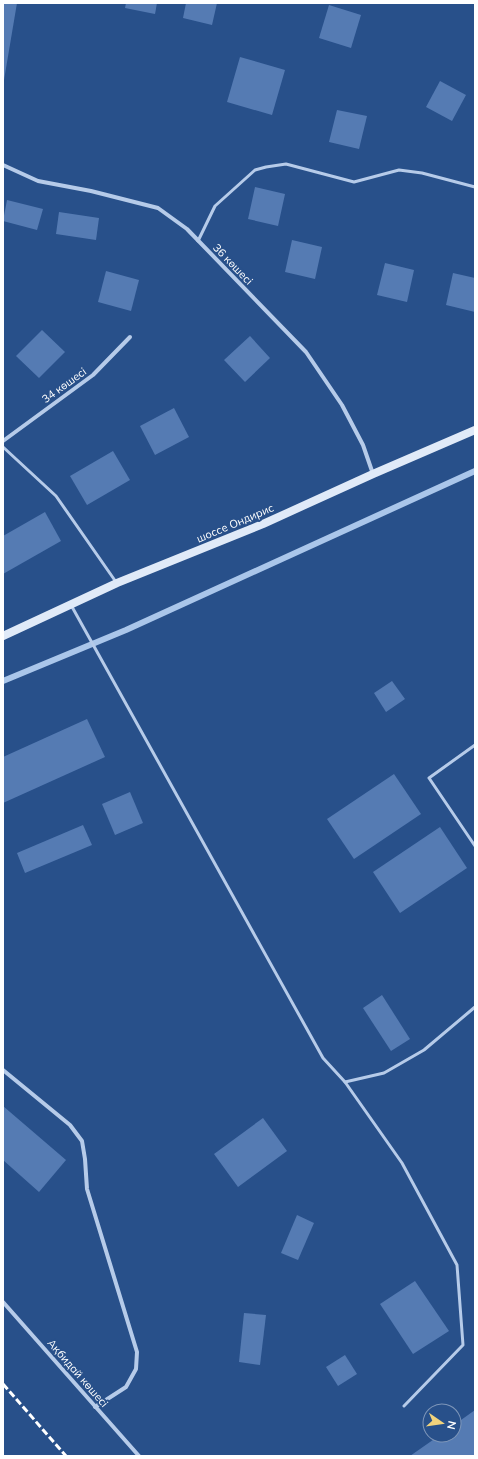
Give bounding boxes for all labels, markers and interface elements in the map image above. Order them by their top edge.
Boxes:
street label: 36 көшесі [210,241,256,287]
street label: 34 көшесі [39,364,89,406]
street label: шоссе Ондирис [194,500,276,546]
street label: Ақбидай көшесі [45,1336,111,1410]
north arrow [422,1403,462,1443]
text: N [444,1420,459,1431]

